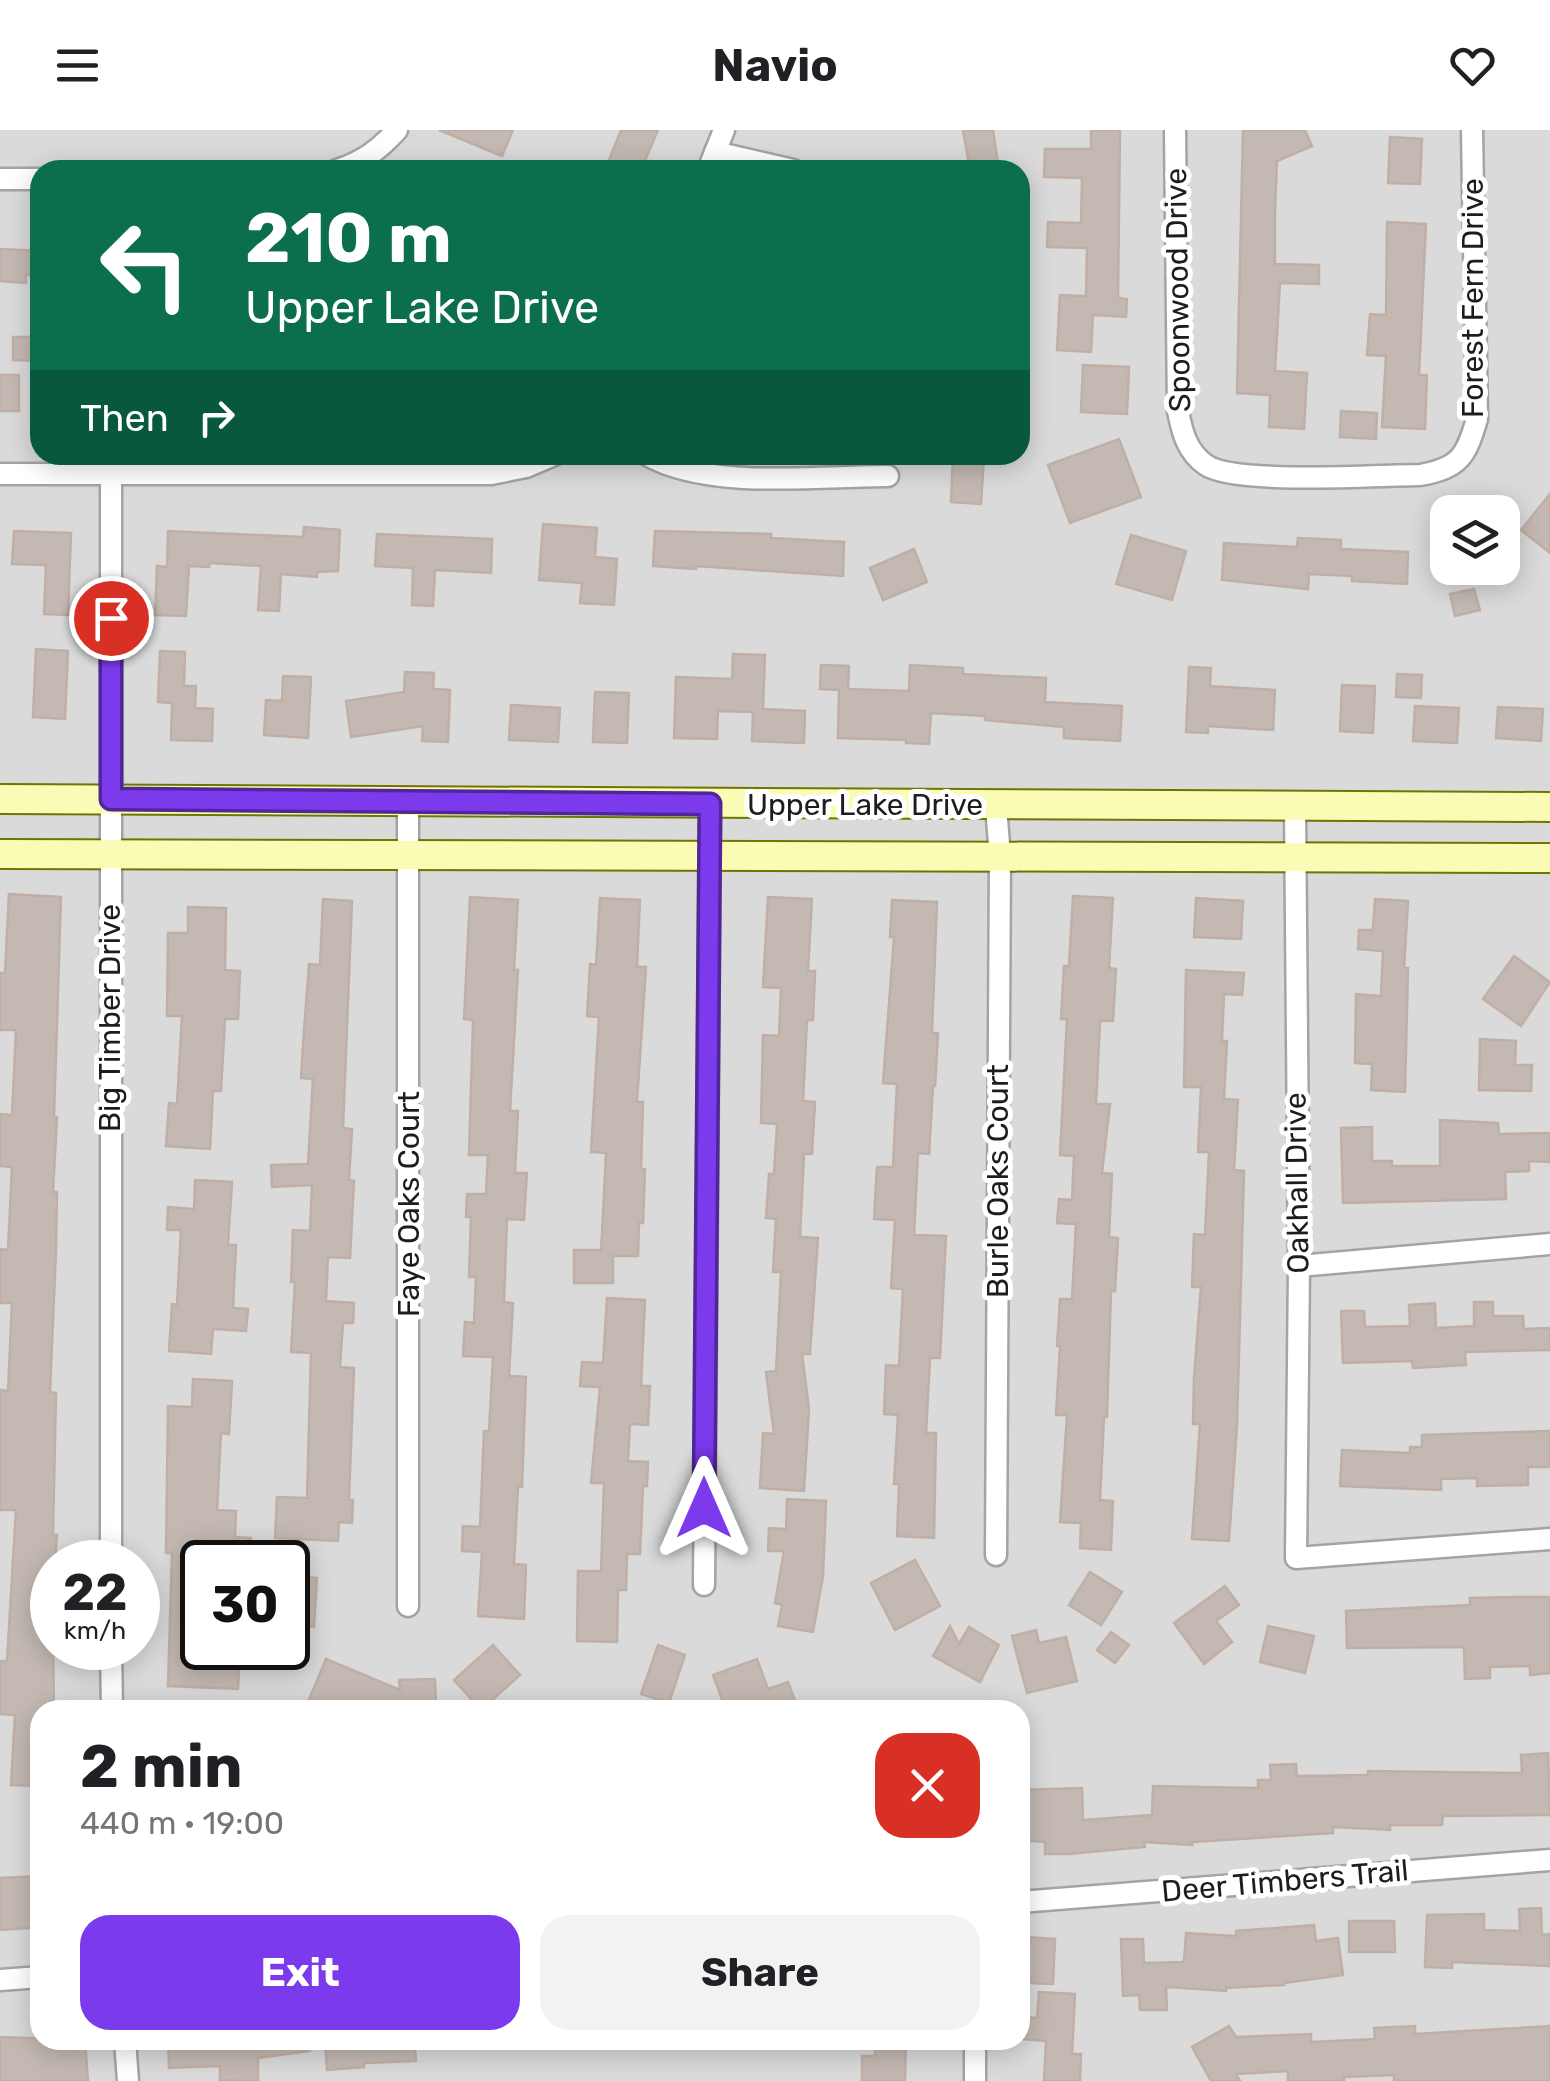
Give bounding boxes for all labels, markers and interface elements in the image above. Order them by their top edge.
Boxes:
icon: menu [50,38,105,93]
icon: heart [1445,38,1500,93]
text: Navio [712,39,838,92]
street label: Spoonwood Drive [1158,167,1198,413]
street label: Forest Fern Drive [1455,178,1491,418]
text: 210 m [245,197,452,280]
icon: left [80,200,210,330]
text: Upper Lake Drive [245,281,599,334]
icon: right [189,390,244,445]
text: Then [80,395,169,441]
map controls [1430,495,1520,585]
button: layers [1430,495,1520,585]
pin [69,576,154,661]
icon: arrive [84,591,139,646]
street label: Upper Lake Drive [747,787,983,823]
street label: Big Timber Drive [92,904,128,1132]
street label: Burle Oaks Court [980,1064,1016,1298]
street label: Faye Oaks Court [391,1091,427,1317]
street label: Oakhall Drive [1277,1092,1317,1274]
position arrow [652,1456,756,1560]
speed limit sign: 30 [180,1540,310,1670]
text: 22 [63,1563,128,1623]
text: km/h [64,1616,126,1645]
text: 2 min [80,1731,242,1802]
button: close [875,1733,980,1838]
text: 440 m · 19:00 [80,1804,284,1842]
street label: Deer Timbers Trail [1160,1852,1410,1910]
button: Exit [80,1915,520,2030]
button: Share [540,1915,980,2030]

